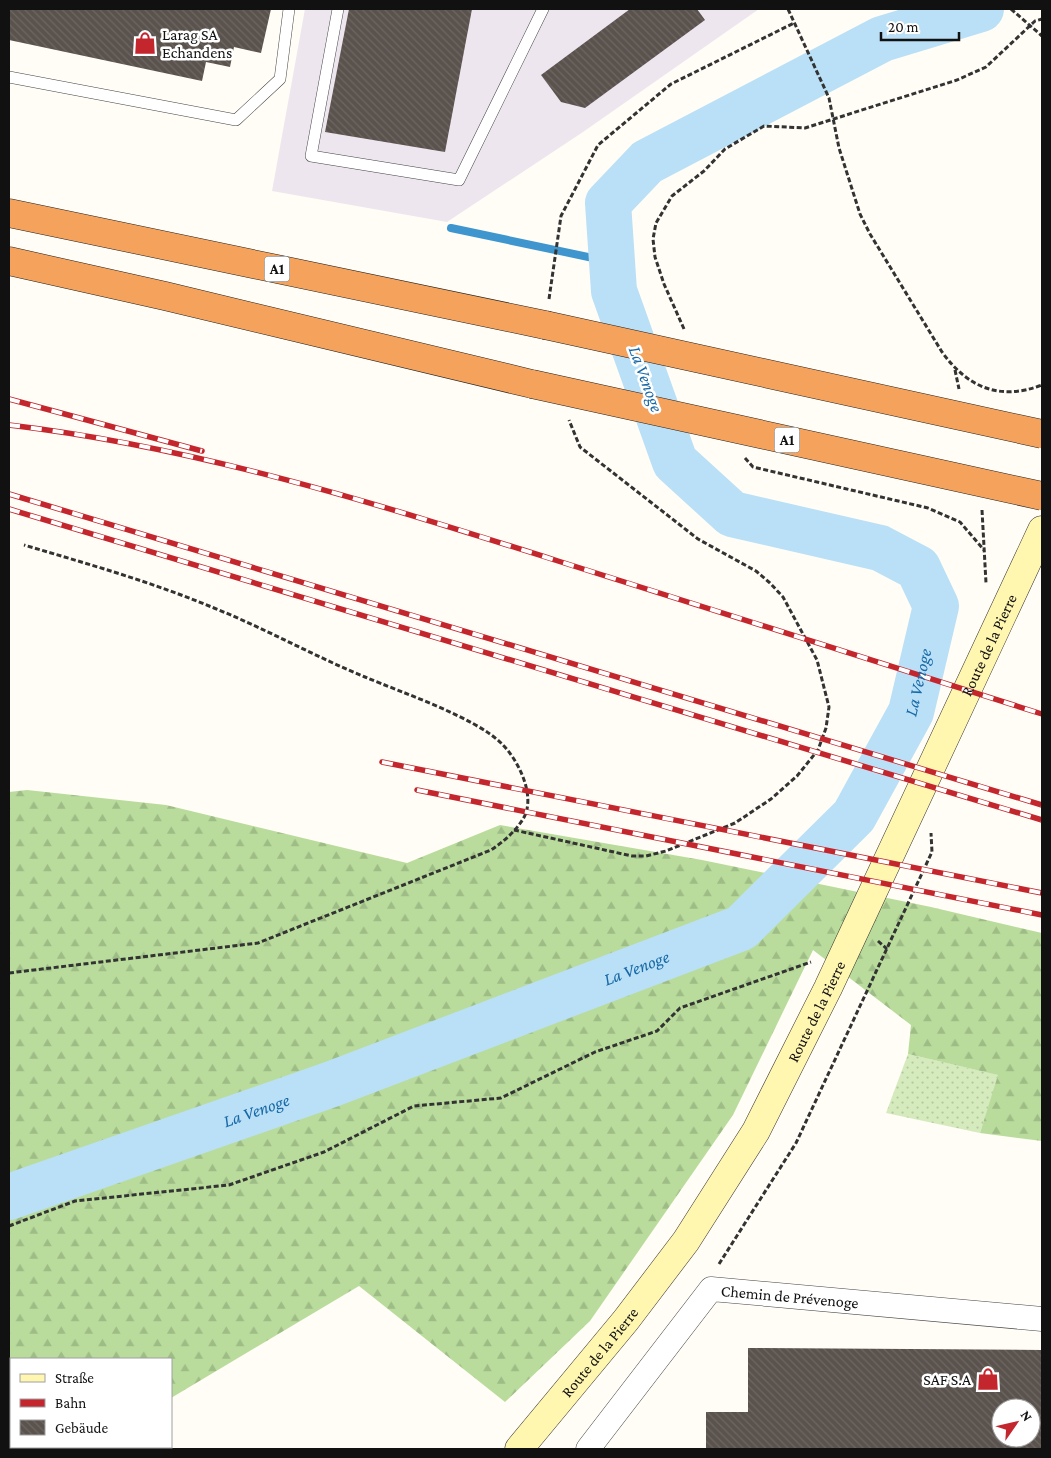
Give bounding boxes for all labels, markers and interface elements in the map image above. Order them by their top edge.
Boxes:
scale bar [881,10,958,42]
text: 20 m [888,19,919,35]
place label: Larag SA Echandens [162,26,232,61]
shop icon: Larag SA Echandens [132,30,158,56]
road number: A1 [264,256,290,282]
water label: La Venoge [625,343,667,415]
road number: A1 [774,428,800,452]
street label: Route de la Pierre [958,591,1020,699]
water label: La Venoge [900,647,936,718]
water label: La Venoge [601,946,672,989]
street label: Route de la Pierre [784,958,848,1065]
water label: La Venoge [221,1090,292,1131]
street label: Chemin de Prévenoge [720,1282,859,1312]
street label: Route de la Pierre [558,1304,641,1400]
legend [10,1358,172,1448]
shop icon: SAF S.A [975,1366,1001,1392]
text: Straße [55,1370,94,1386]
place label: SAF S.A [923,1371,972,1388]
text: Bahn [55,1395,86,1411]
north arrow [991,1398,1041,1448]
text: N [1017,1407,1036,1425]
text: Gebäude [55,1420,109,1436]

